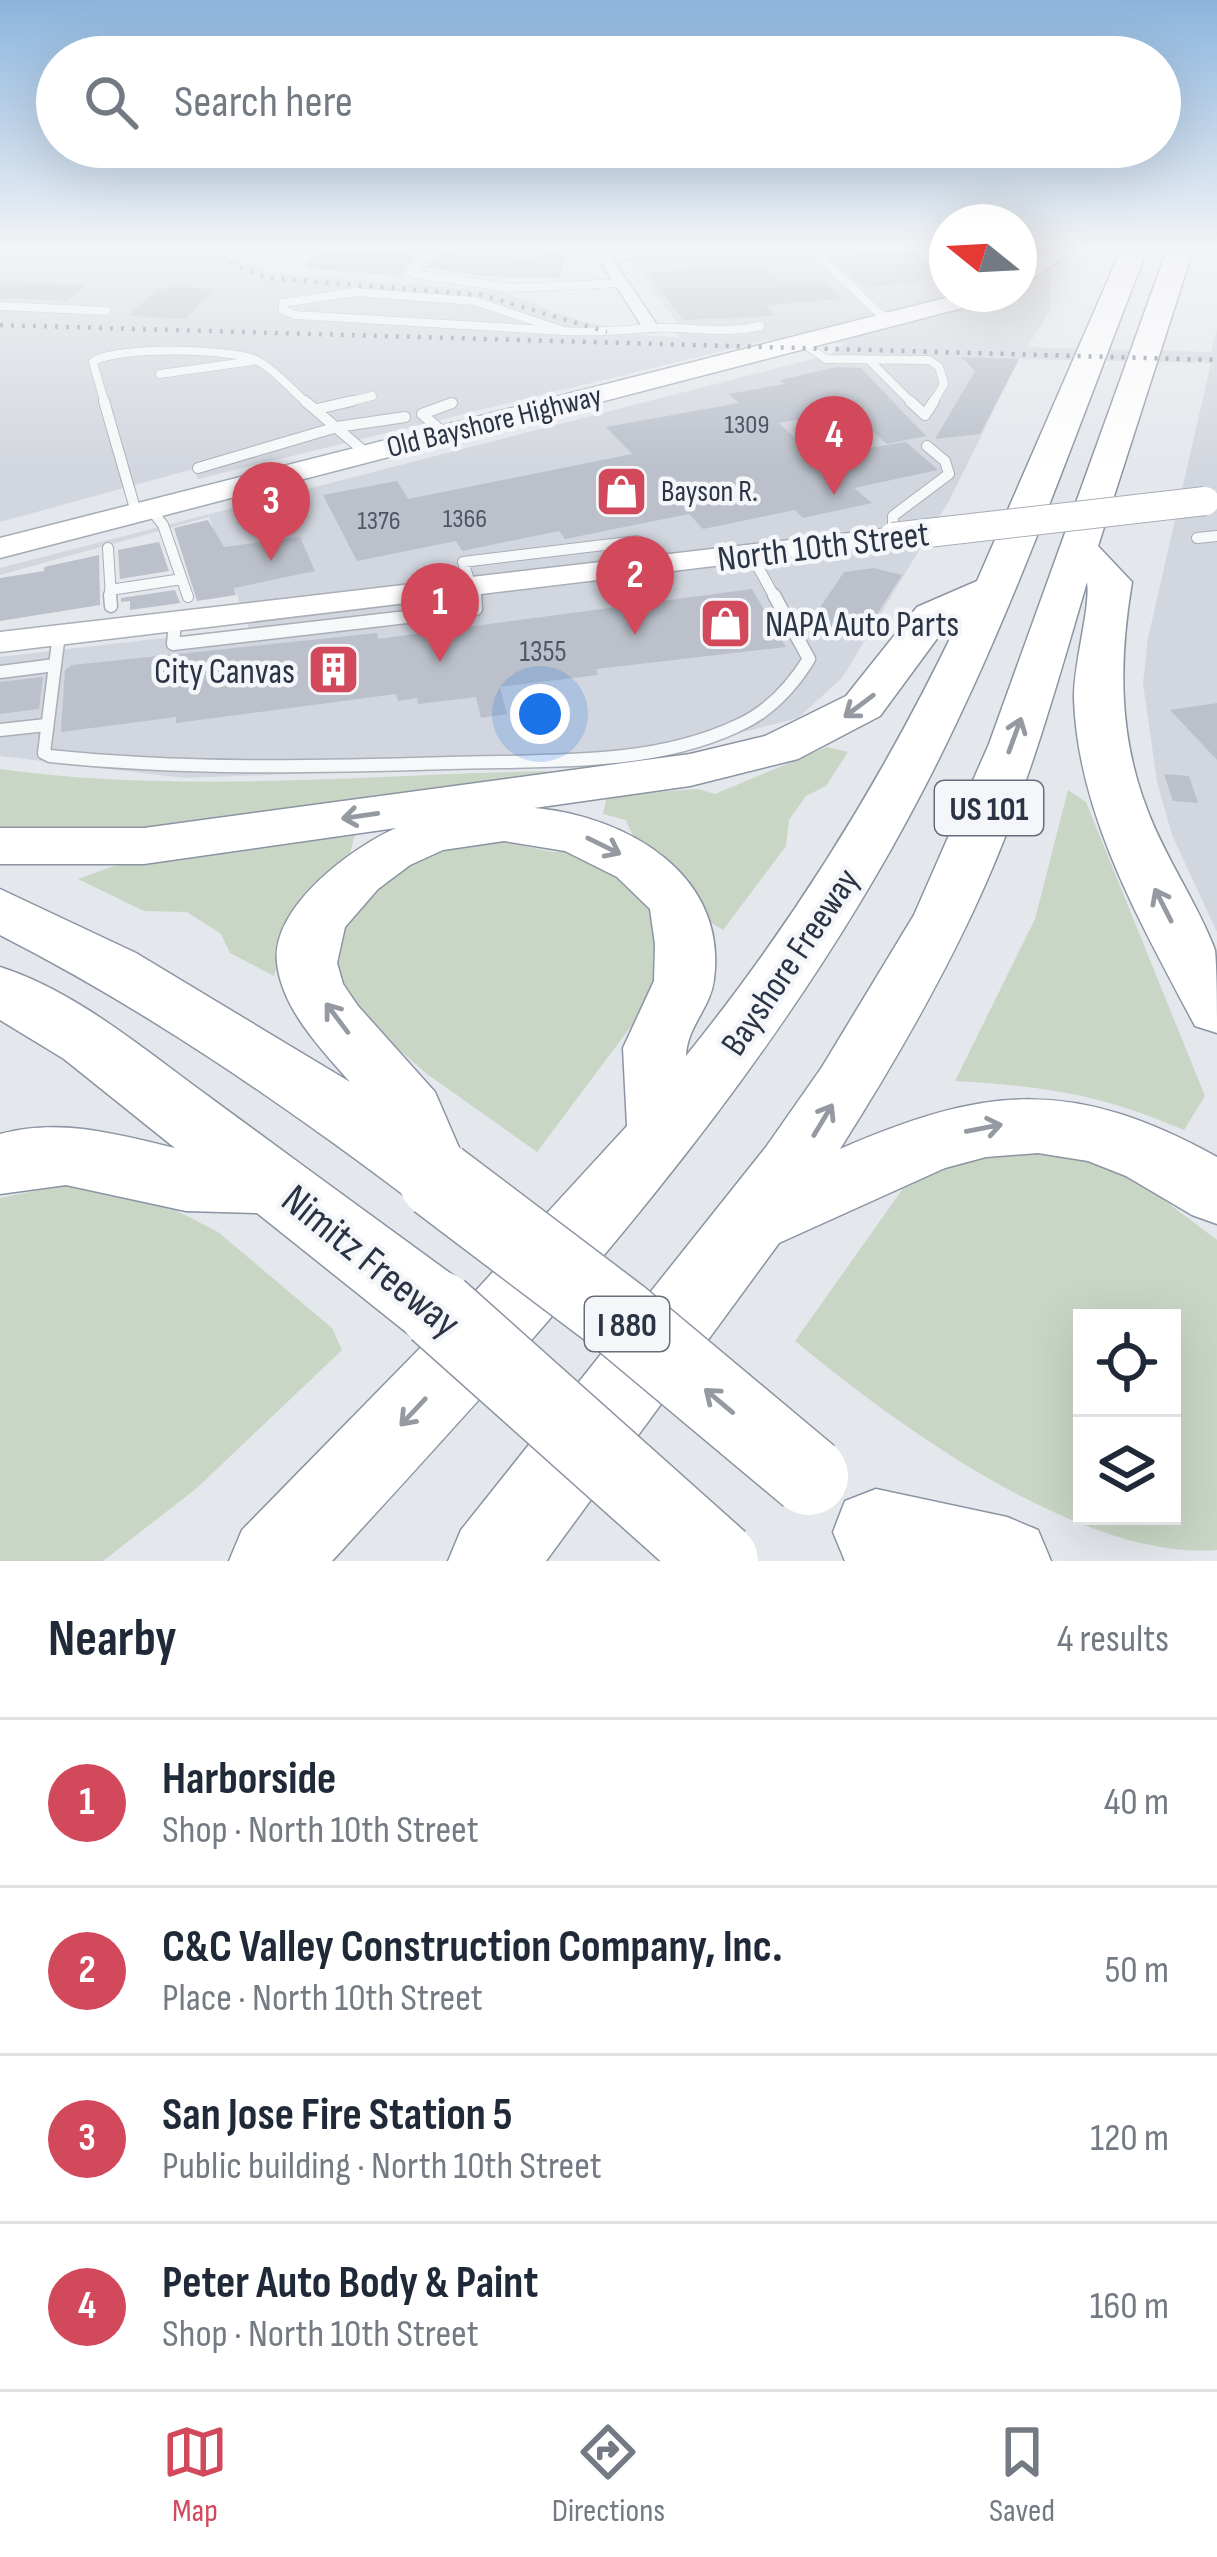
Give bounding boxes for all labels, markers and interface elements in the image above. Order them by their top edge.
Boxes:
search box [36,36,1181,168]
icon: search [78,69,144,135]
text: Search here [174,75,353,130]
north arrow [929,204,1037,312]
street label: Old Bayshore Highway [383,378,606,466]
pin: 4 [795,396,873,495]
house number: 1309 [725,409,769,441]
pin: 3 [232,462,310,561]
shop icon: Bayson R. [594,463,650,519]
place label: Bayson R. [661,474,758,510]
house number: 1366 [443,503,487,535]
house number: 1376 [357,505,401,537]
street label: North 10th Street [715,513,932,582]
pin: 2 [596,536,674,635]
pin: 1 [401,563,479,662]
shop icon: NAPA Auto Parts [698,595,754,651]
place label: NAPA Auto Parts [765,604,959,647]
house number: 1355 [519,634,567,670]
building icon: City Canvas [306,642,362,698]
place label: City Canvas [154,651,295,694]
your location [510,684,570,744]
one-way arrow [844,693,876,719]
one-way arrow [1006,717,1028,754]
road number: US 101 [935,781,1043,835]
one-way arrow [341,805,380,828]
one-way arrow [586,835,622,858]
street label: Bayshore Freeway [713,861,869,1064]
one-way arrow [1150,888,1173,923]
one-way arrow [324,1003,351,1035]
one-way arrow [811,1104,835,1138]
one-way arrow [964,1116,1003,1138]
street label: Nimitz Freeway [271,1175,470,1349]
road number: I 880 [585,1297,669,1351]
map controls [1073,1309,1181,1525]
button: locate [1073,1309,1181,1417]
one-way arrow [704,1388,735,1416]
one-way arrow [400,1396,428,1426]
button: layers [1073,1417,1181,1525]
text: Nearby [48,1609,177,1670]
text: 4 results [1057,1616,1169,1663]
text: Harborside [162,1752,336,1807]
text: 1 [79,1779,95,1826]
text: 40 m [1104,1779,1169,1826]
text: Shop · North 10th Street [162,1807,479,1854]
text: C&C Valley Construction Company, Inc. [162,1920,783,1975]
text: 2 [78,1947,96,1994]
text: 50 m [1105,1947,1169,1994]
text: Place · North 10th Street [162,1975,483,2022]
text: San Jose Fire Station 5 [162,2088,513,2143]
text: 3 [78,2115,96,2162]
text: 120 m [1090,2115,1169,2162]
text: Public building · North 10th Street [162,2143,602,2190]
text: Peter Auto Body & Paint [162,2256,538,2311]
text: 4 [78,2283,96,2330]
text: 160 m [1090,2283,1169,2330]
text: Shop · North 10th Street [162,2311,479,2358]
tab: Map [162,2419,228,2531]
tab: Directions [552,2419,665,2531]
tab: Saved [989,2419,1055,2531]

